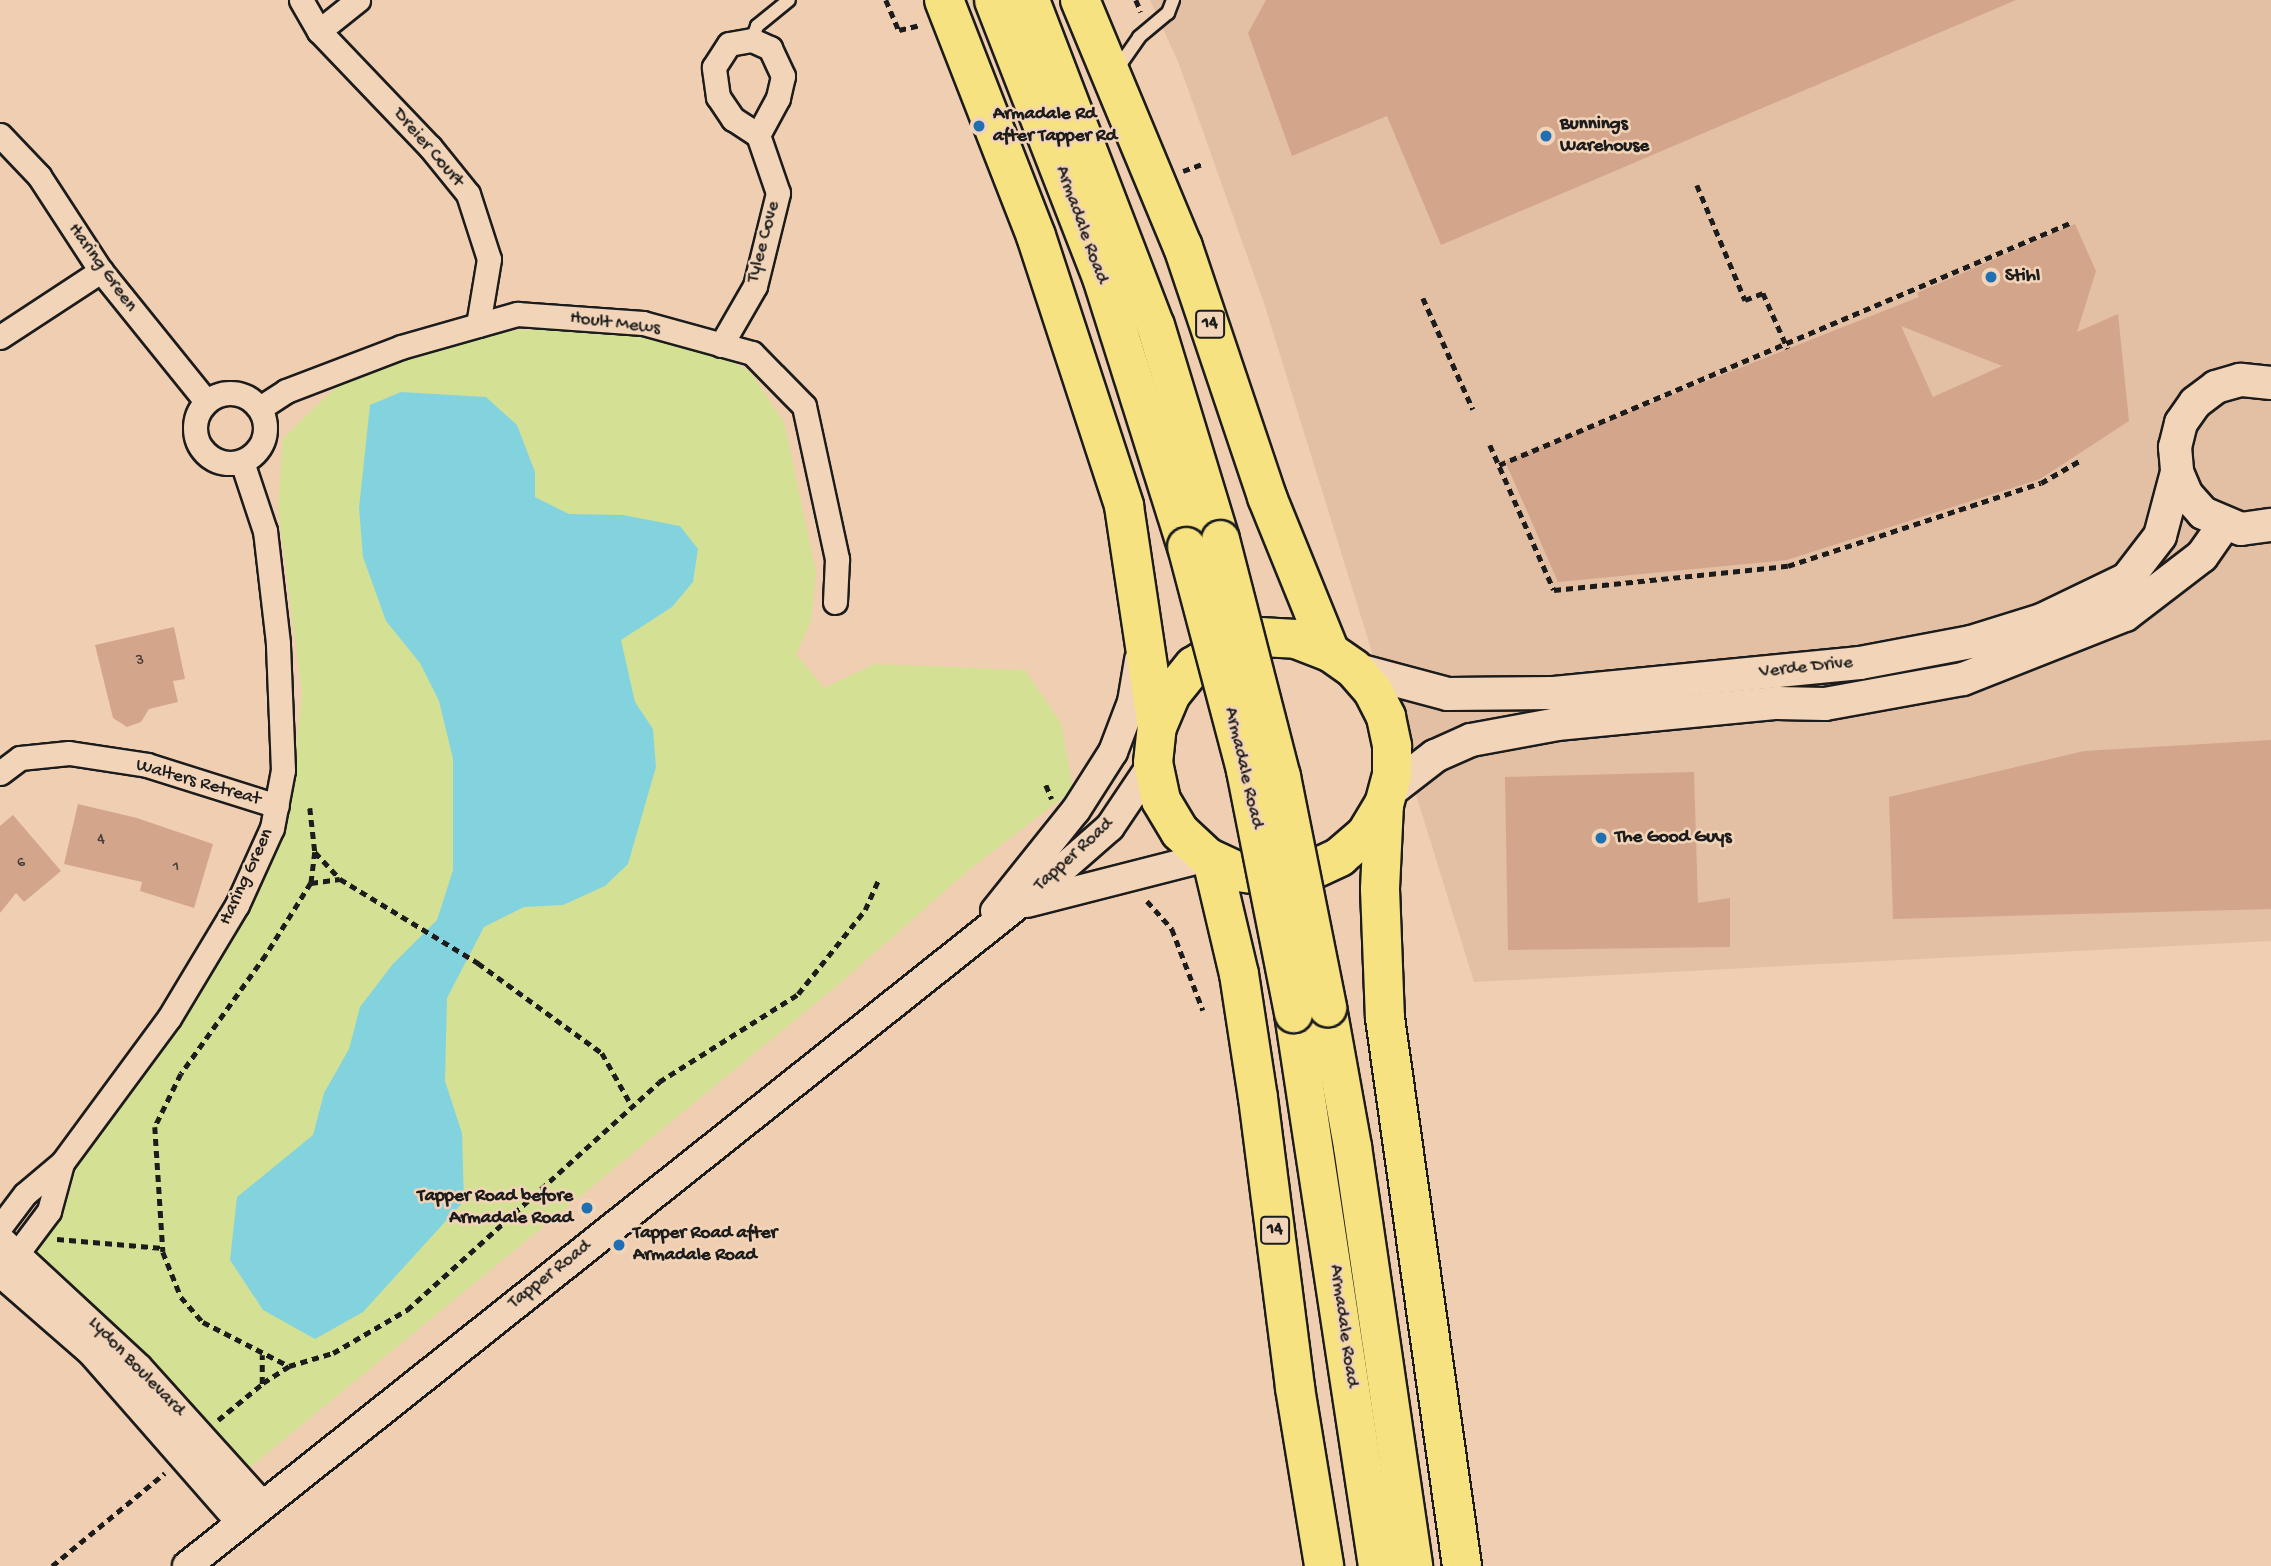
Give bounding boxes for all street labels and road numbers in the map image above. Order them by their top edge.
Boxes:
street label: Dreier Court [387,104,469,192]
street label: Armadale Road [1049,163,1113,287]
street label: Tylee Cove [742,199,786,285]
street label: Haring Green [62,219,142,317]
street label: Hoult Mews [569,307,661,341]
road number: 14 [1194,310,1226,338]
street label: Verde Drive [1758,652,1854,684]
street label: Armadale Road [1218,705,1268,831]
street label: Walters Retreat [133,754,263,812]
street label: Tapper Road [1030,813,1118,897]
street label: Haring Green [215,825,279,929]
road number: 14 [1259,1216,1291,1245]
street label: Tapper Road [504,1236,596,1314]
street label: Armadale Road [1323,1263,1363,1389]
street label: Lydon Boulevard [83,1312,189,1422]

